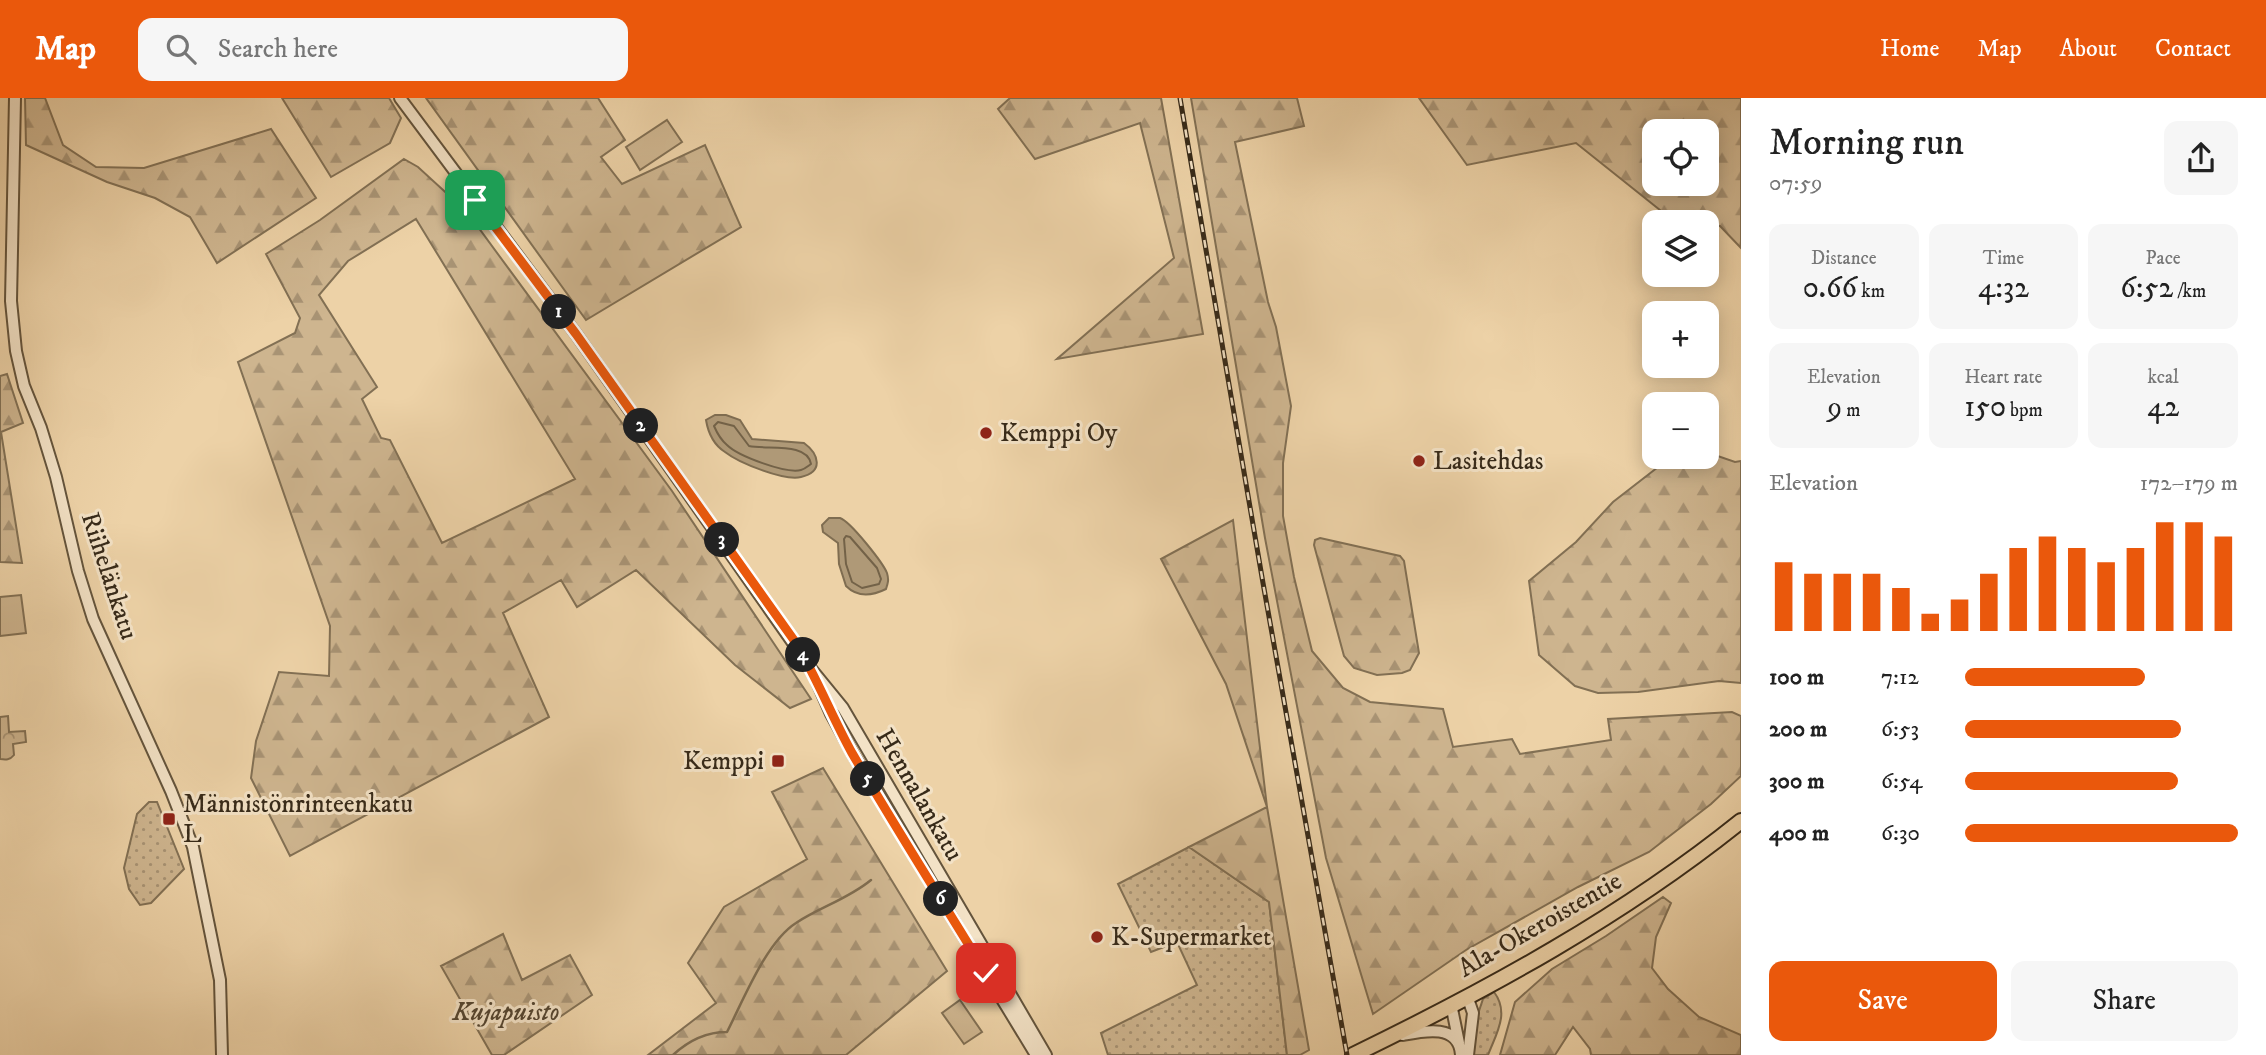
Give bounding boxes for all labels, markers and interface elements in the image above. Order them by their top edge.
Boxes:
search box [138,18,628,81]
text: Map [35,29,96,70]
icon: search [162,30,200,68]
text: Search here [218,33,338,66]
text: Home [1880,34,1939,64]
text: Map [1977,34,2022,64]
text: About [2060,34,2117,64]
text: Contact [2155,34,2231,64]
map controls [1642,119,1719,469]
button: locate [1642,119,1719,196]
text: Morning run [1769,119,1964,167]
button: share [2164,121,2238,195]
text: 07:59 [1769,169,1822,198]
pin [445,170,505,230]
icon: arrive [456,181,494,219]
button: layers [1642,210,1719,287]
text: Distance [1811,247,1877,270]
text: Time [1983,247,2024,270]
text: Pace [2146,247,2181,270]
text: 0.66 [1803,270,1857,307]
text: 4:32 [1978,270,2029,307]
text: 6:52 [2120,270,2173,307]
text: km [1857,280,1885,303]
text: /km [2173,280,2206,303]
pin: 1 [542,294,576,330]
text: 1 [555,300,562,323]
button: + [1642,301,1719,378]
text: Elevation [1807,366,1881,389]
text: Heart rate [1965,366,2042,389]
text: kcal [2148,366,2179,389]
text: 9 [1827,389,1842,426]
text: 150 [1964,389,2006,426]
text: 42 [2147,389,2179,426]
button: − [1642,392,1719,469]
text: m [1842,399,1861,422]
text: bpm [2006,399,2043,422]
pin: 2 [624,408,658,444]
text: 2 [636,414,645,437]
place label: Kemppi Oy [1000,417,1118,450]
marker: Kemppi Oy [978,425,994,441]
place label: Lasitehdas [1433,445,1543,478]
marker: Lasitehdas [1411,453,1427,469]
text: Elevation [1769,469,1858,498]
text: 172–179 m [2140,469,2238,498]
street label: Riihelänkatu [73,508,145,644]
pin: 3 [704,522,740,558]
text: 3 [718,528,725,551]
pin: 4 [786,638,820,672]
text: 4 [797,643,808,666]
text: 100 m [1769,663,1824,692]
text: 7:12 [1881,663,1919,692]
text: 200 m [1769,715,1827,744]
text: 6:53 [1881,715,1919,744]
street label: Hennalankatu [868,723,970,867]
place label: Kemppi [683,745,764,778]
marker: Kemppi [770,753,786,769]
pin: 5 [850,762,886,796]
text: 5 [863,767,872,790]
text: 300 m [1769,767,1825,796]
text: 6:54 [1881,767,1922,796]
place label: Männistönrinteenkatu L [183,788,413,851]
marker: Männistönrinteenkatu L [161,811,177,827]
text: 400 m [1769,819,1829,848]
text: 6:30 [1881,819,1920,848]
street label: Ala-Okeroistentie [1452,865,1628,985]
pin: 6 [923,882,958,916]
text: 6 [936,887,945,910]
place label: K-Supermarket [1111,921,1271,954]
marker: K-Supermarket [1089,929,1105,945]
pin [956,943,1016,1003]
icon: check [967,954,1005,992]
button: Save [1769,961,1997,1041]
button: Share [2011,961,2238,1041]
park label: Kujapuisto [452,996,559,1029]

